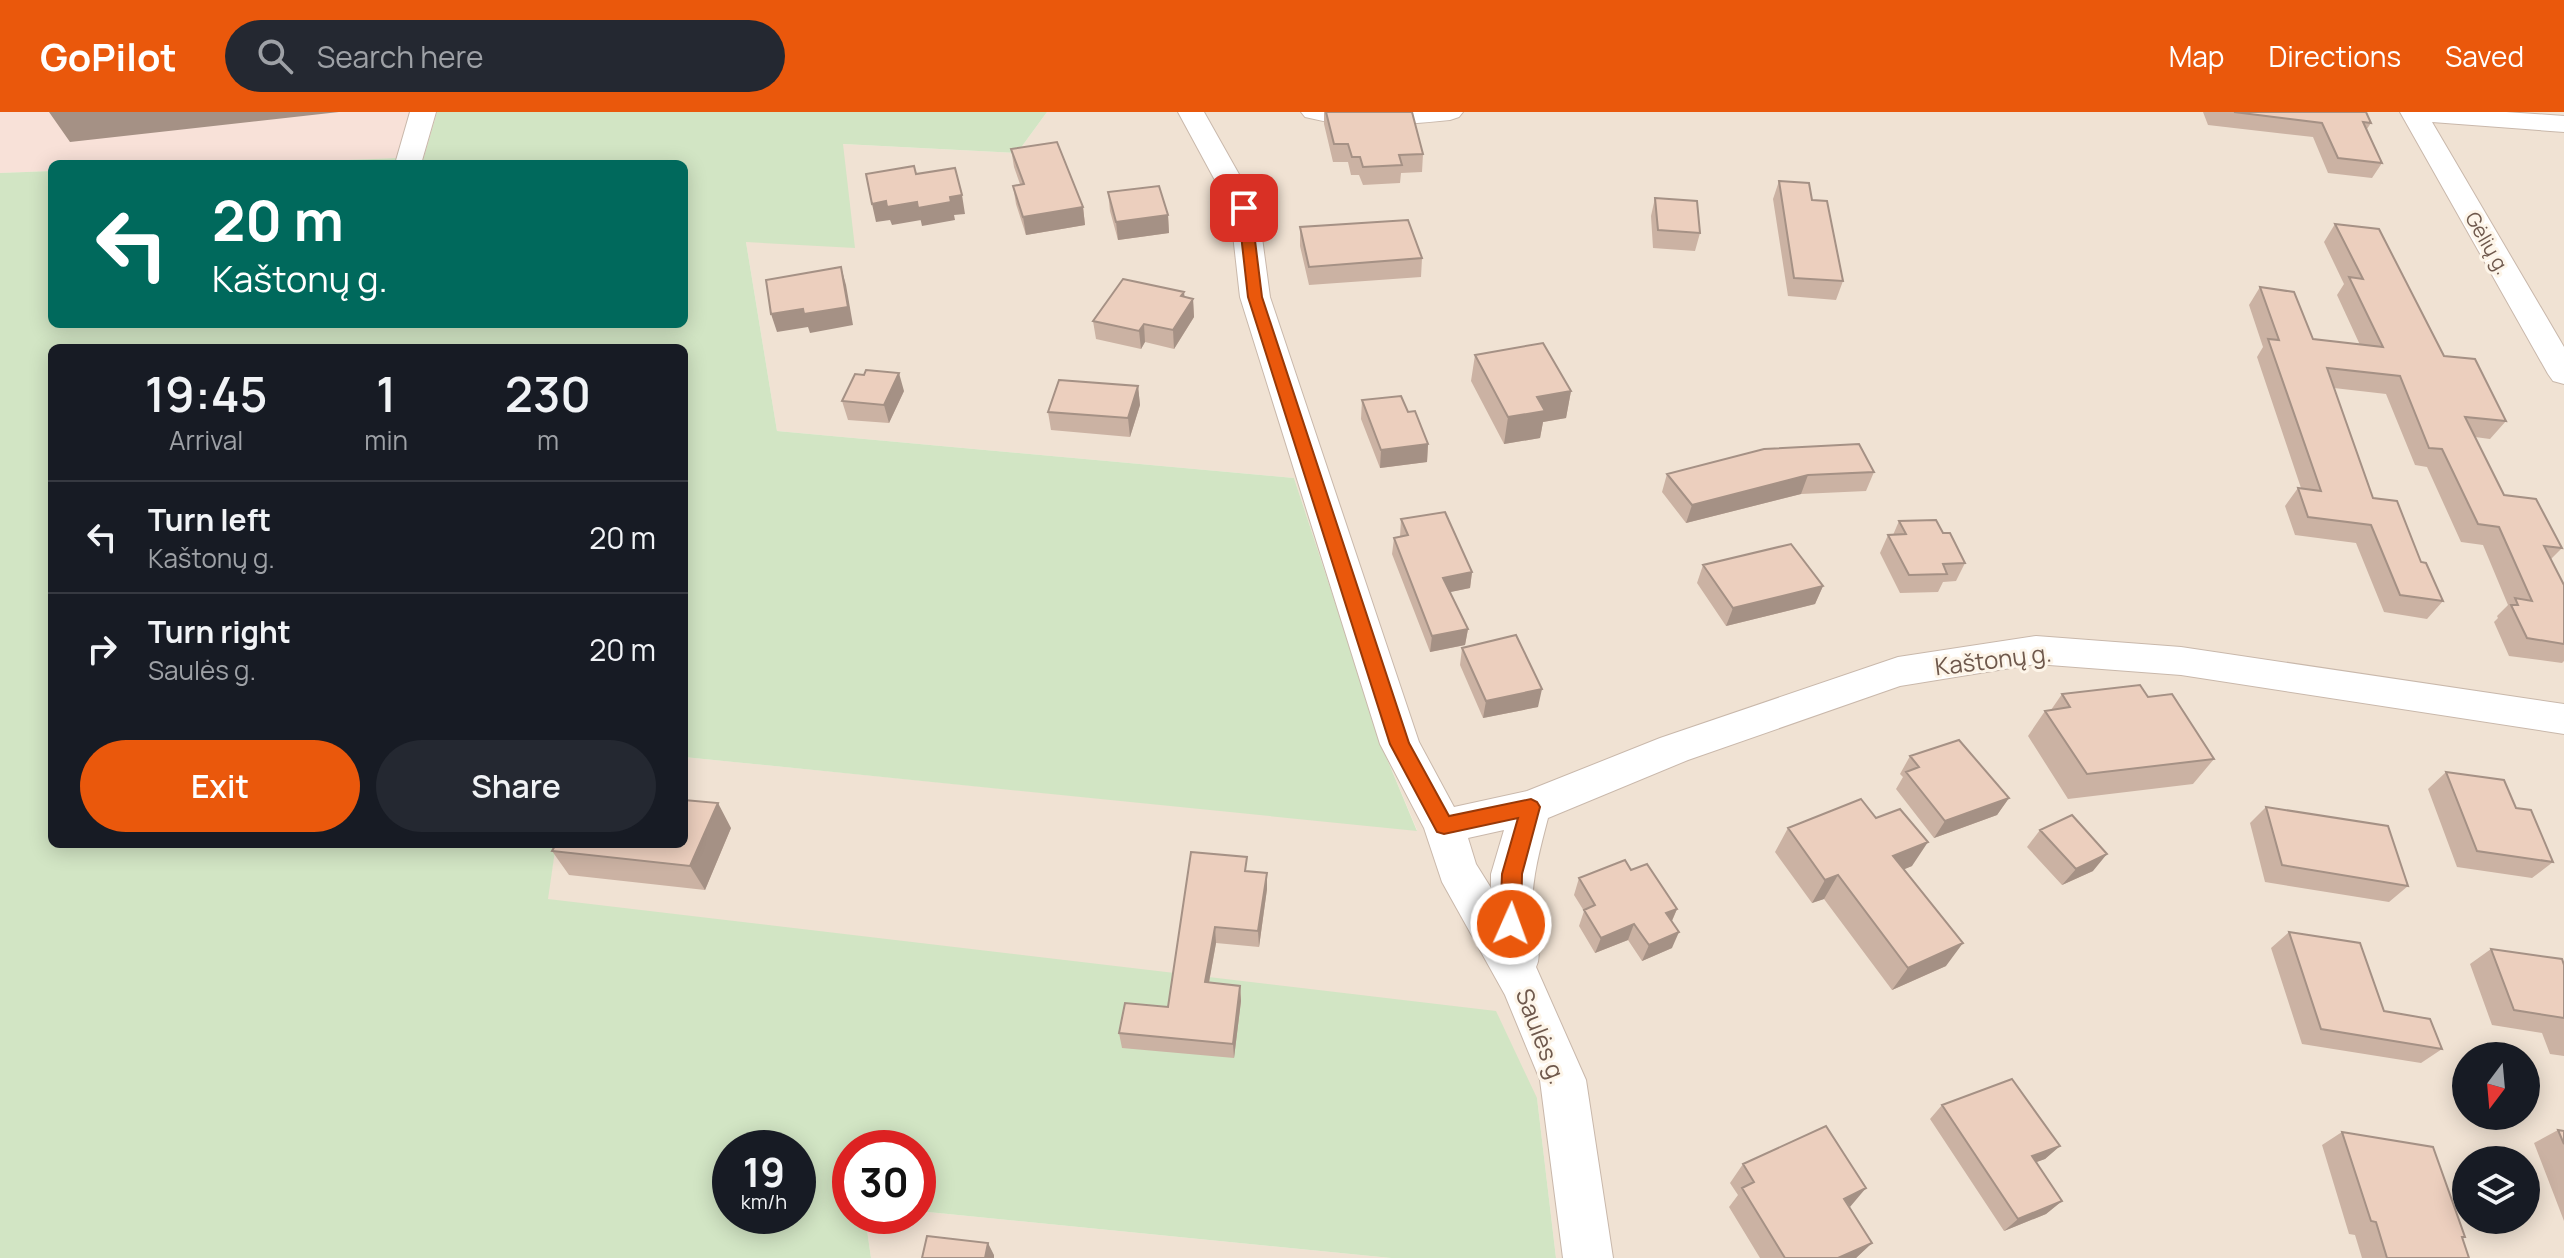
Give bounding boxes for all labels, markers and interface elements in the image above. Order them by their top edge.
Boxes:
search box [225,20,785,92]
text: GoPilot [40,30,177,82]
icon: search [253,34,297,78]
text: Search here [317,36,484,77]
text: Map [2169,37,2224,75]
text: Directions [2268,37,2401,75]
text: Saved [2445,37,2524,75]
pin [1210,174,1278,242]
text: 20 m [212,181,344,258]
icon: arrive [1222,186,1266,230]
icon: left [80,192,184,296]
street label: Gėlių g. [2459,207,2517,279]
text: Kaštonų g. [212,254,388,303]
text: 19:45 [145,361,268,426]
text: 1 [376,361,396,426]
text: 230 [505,361,591,426]
text: Arrival [169,422,243,458]
text: min [364,422,408,458]
text: m [537,422,559,458]
text: Turn left [148,499,271,540]
icon: left [80,515,124,559]
text: 20 m [589,517,656,558]
text: Kaštonų g. [148,540,275,576]
text: Turn right [148,611,291,652]
icon: right [80,627,124,671]
text: 20 m [589,629,656,670]
street label: Kaštonų g. [1933,635,2053,683]
text: Saulės g. [148,652,256,688]
button: Exit [80,740,360,832]
button: Share [376,740,656,832]
position arrow [1469,882,1553,966]
street label: Saulės g. [1509,984,1575,1088]
north arrow [2452,1042,2540,1130]
map controls [2452,1042,2540,1234]
speed limit sign: 30 [832,1130,936,1234]
text: 19 [743,1144,785,1199]
button: layers [2452,1146,2540,1234]
text: km/h [741,1188,787,1215]

